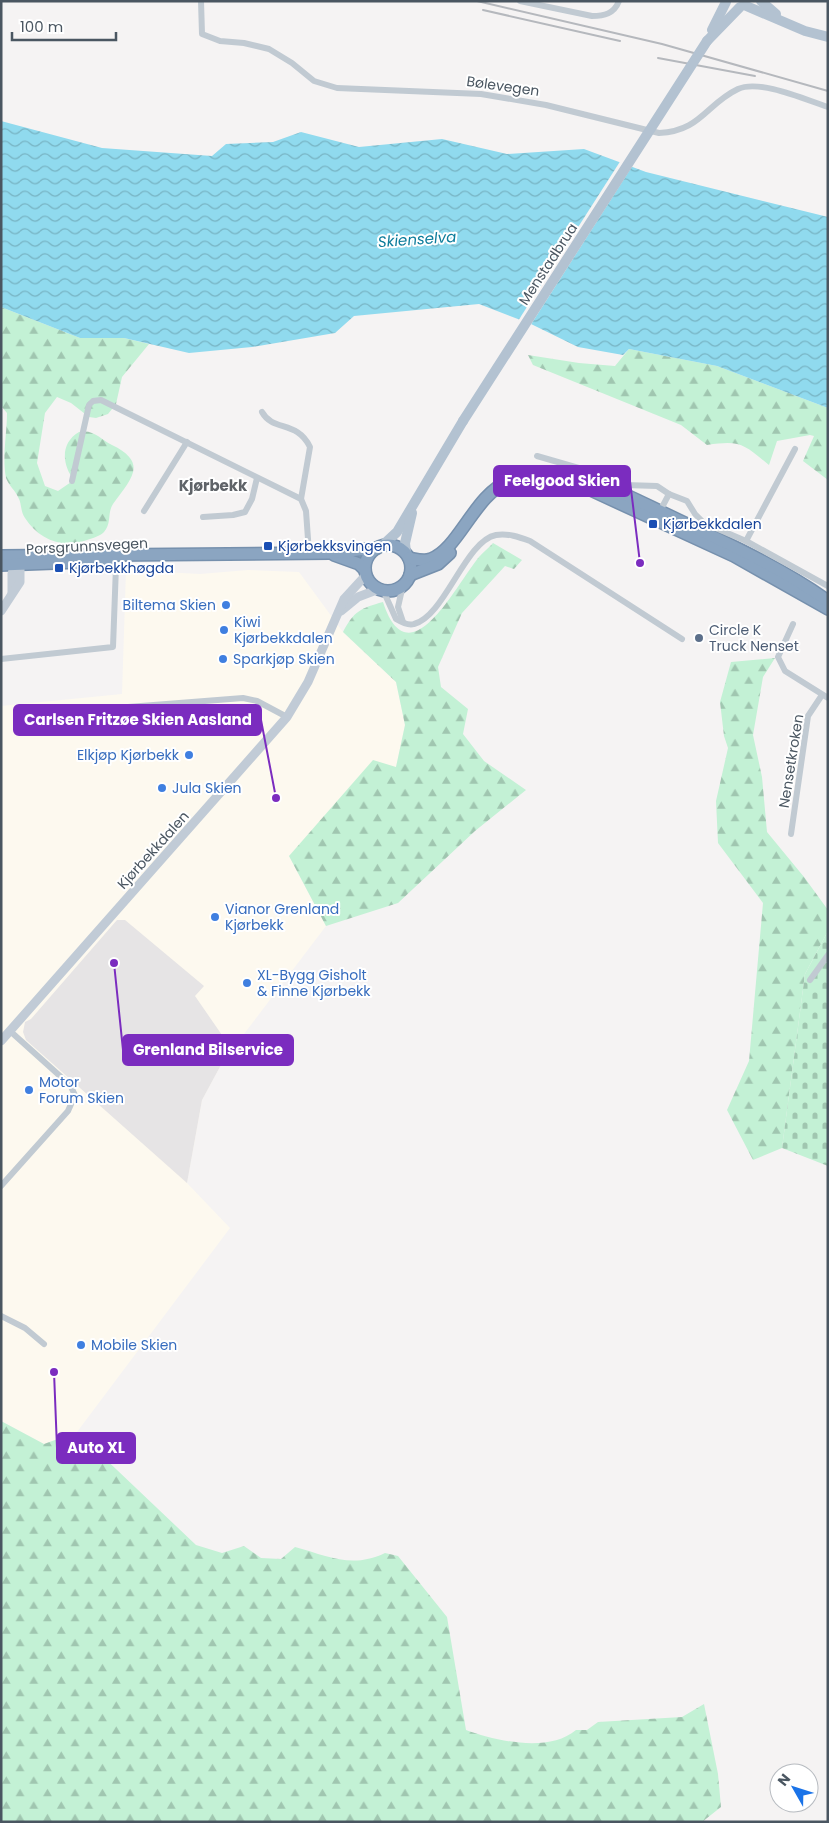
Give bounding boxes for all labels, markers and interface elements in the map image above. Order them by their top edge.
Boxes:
scale bar [12,10,116,42]
text: 100 m [20,16,63,37]
street label: Bølevegen [465,71,541,101]
street label: Menstadbrua [514,219,582,309]
water label: Skienselva [377,226,457,252]
callout: Feelgood Skien [494,466,630,496]
text: Feelgood Skien [504,470,620,491]
district label: Kjørbekk [179,475,248,496]
place label: Kjørbekkdalen [663,514,762,534]
marker: Kjørbekkdalen [647,518,659,530]
street label: Porsgrunnsvegen [26,533,148,559]
place label: Kjørbekksvingen [278,536,391,556]
marker: Kjørbekksvingen [262,540,274,552]
place label: Kjørbekkhøgda [69,558,174,578]
marker: Kjørbekkhøgda [53,562,65,574]
place label: Biltema Skien [123,595,216,615]
marker: Biltema Skien [220,599,232,611]
place label: Kiwi Kjørbekkdalen [234,612,333,648]
place label: Circle K Truck Nenset [709,620,799,656]
marker: Kiwi Kjørbekkdalen [218,624,230,636]
marker: Circle K Truck Nenset [693,632,705,644]
place label: Sparkjøp Skien [233,649,335,669]
marker: Sparkjøp Skien [217,653,229,665]
callout: Carlsen Fritzøe Skien Aasland [14,705,261,735]
text: Carlsen Fritzøe Skien Aasland [24,709,252,730]
street label: Nensetkroken [774,713,808,809]
place label: Elkjøp Kjørbekk [77,745,180,765]
marker: Elkjøp Kjørbekk [183,749,195,761]
place label: Jula Skien [172,778,242,798]
marker: Jula Skien [156,782,168,794]
street label: Kjørbekkdalen [113,807,193,893]
place label: Vianor Grenland Kjørbekk [225,899,339,935]
marker: Vianor Grenland Kjørbekk [209,911,221,923]
place label: XL-Bygg Gisholt & Finne Kjørbekk [257,965,371,1001]
marker: XL-Bygg Gisholt & Finne Kjørbekk [241,977,253,989]
callout: Grenland Bilservice [123,1035,293,1065]
text: Grenland Bilservice [133,1039,283,1060]
place label: Motor Forum Skien [39,1072,124,1108]
marker: Motor Forum Skien [23,1084,35,1096]
place label: Mobile Skien [91,1335,177,1355]
marker: Mobile Skien [75,1339,87,1351]
callout: Auto XL [57,1433,135,1463]
text: Auto XL [67,1437,125,1458]
north arrow [769,1763,819,1813]
text: N [773,1769,795,1790]

